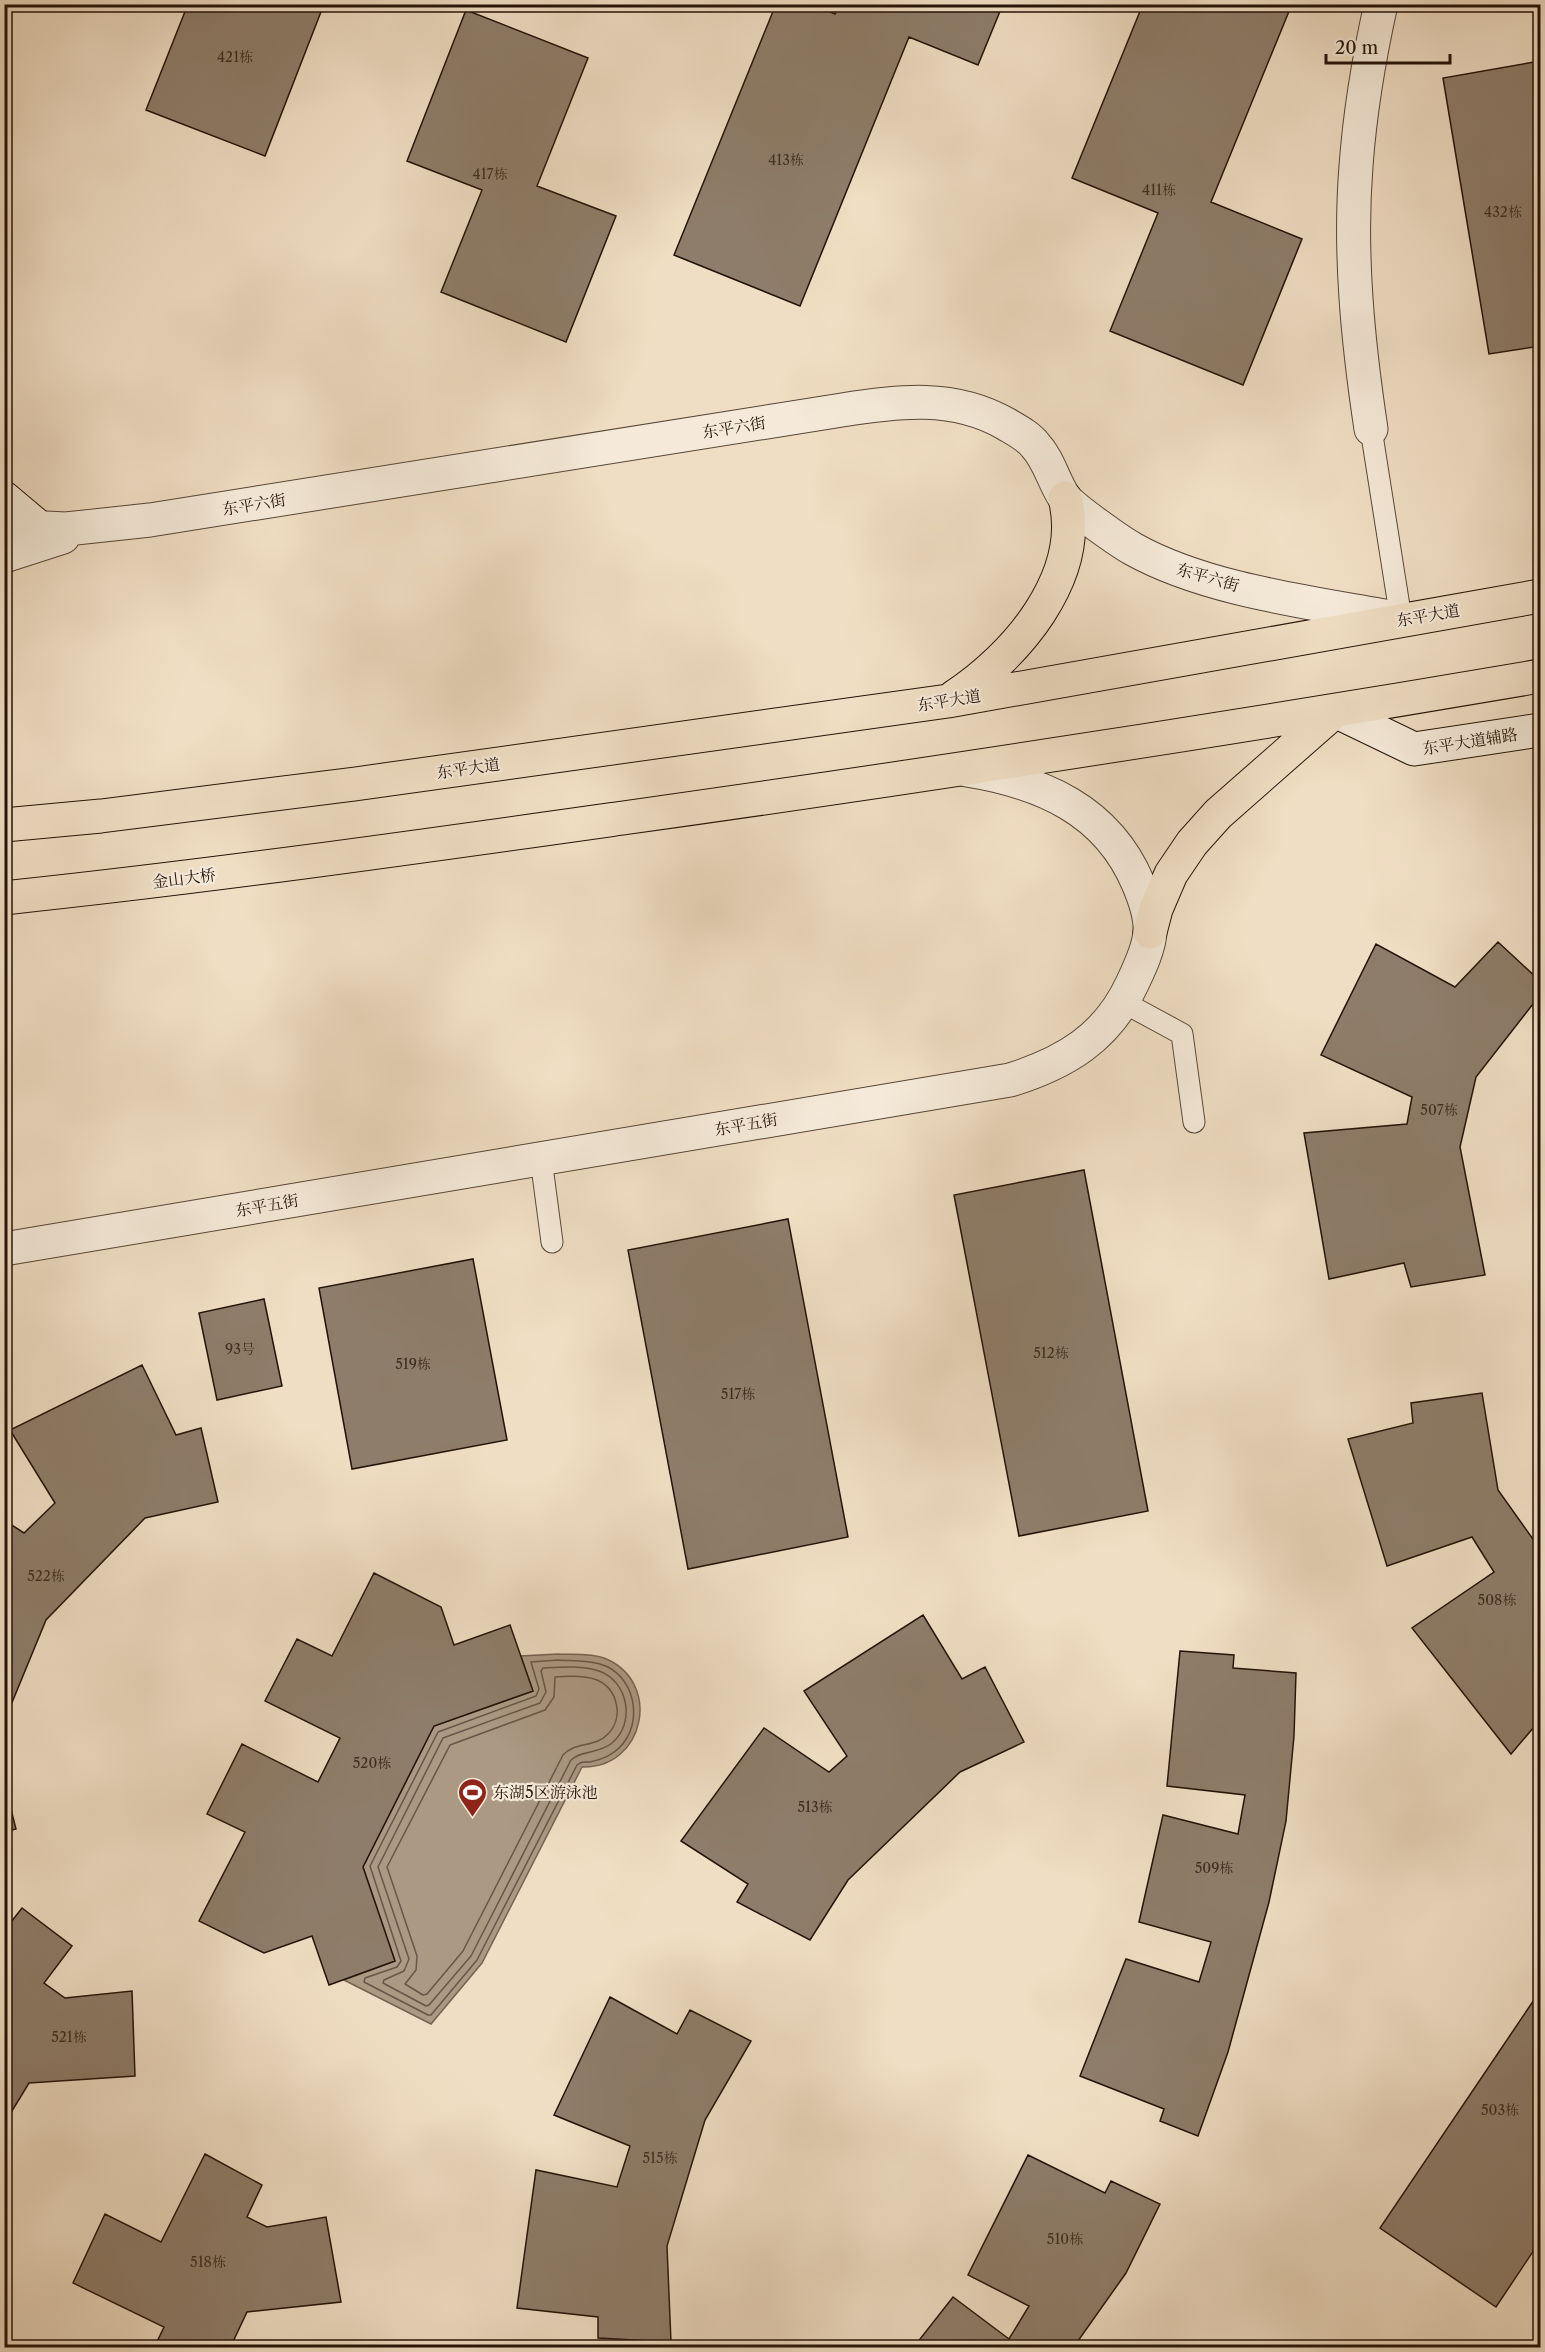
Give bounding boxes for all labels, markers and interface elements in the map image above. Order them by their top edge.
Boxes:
scale bar [1326,27,1450,65]
text: 20 m [1335,37,1379,59]
house number: 421栋 [217,48,253,66]
house number: 413栋 [768,151,804,169]
house number: 417栋 [473,165,507,183]
house number: 411栋 [1142,181,1176,199]
house number: 432栋 [1484,203,1522,221]
street label: 东平六街 [701,412,767,442]
street label: 东平六街 [221,489,287,519]
street label: 东平六街 [1174,559,1242,595]
street label: 东平大道 [1395,600,1461,630]
street label: 东平大道 [916,685,982,715]
street label: 东平大道辅路 [1421,724,1519,758]
street label: 东平大道 [435,754,501,782]
street label: 金山大桥 [151,864,217,892]
house number: 507栋 [1420,1101,1458,1119]
street label: 东平五街 [713,1109,779,1139]
street label: 东平五街 [234,1190,300,1220]
house number: 93号 [225,1340,255,1358]
house number: 512栋 [1033,1344,1069,1362]
house number: 519栋 [395,1355,431,1373]
house number: 517栋 [721,1385,755,1403]
house number: 522栋 [27,1567,65,1585]
house number: 508栋 [1478,1591,1516,1609]
house number: 520栋 [353,1754,391,1772]
sports icon: 东湖5区游泳池 [456,1776,488,1818]
place label: 东湖5区游泳池 [493,1782,598,1802]
house number: 513栋 [797,1798,833,1816]
house number: 509栋 [1195,1859,1233,1877]
house number: 521栋 [51,2028,87,2046]
house number: 503栋 [1481,2101,1519,2119]
house number: 515栋 [642,2149,678,2167]
house number: 510栋 [1047,2230,1083,2248]
house number: 518栋 [190,2253,226,2271]

